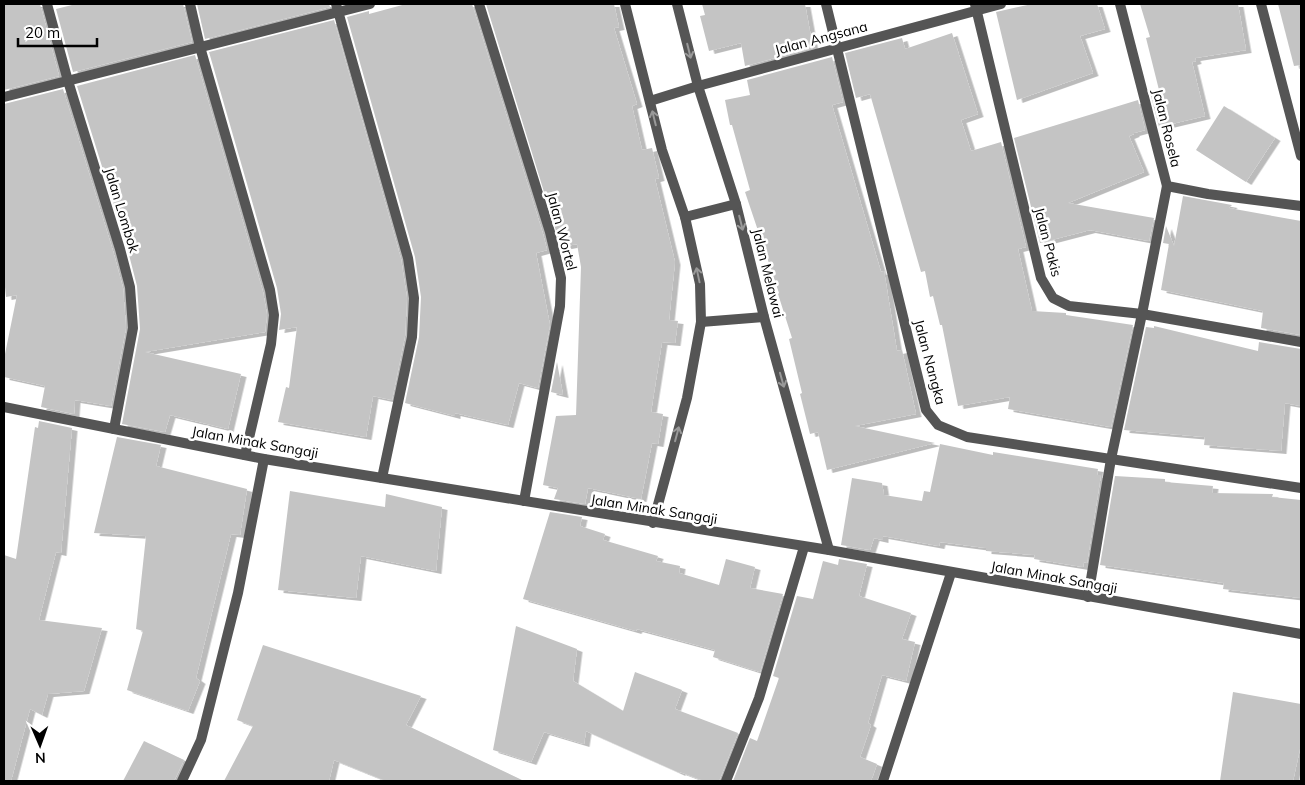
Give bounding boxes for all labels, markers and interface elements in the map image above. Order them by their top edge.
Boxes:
scale bar [18,15,96,47]
street label: Jalan Angsana [773,17,869,59]
text: 20 m [25,23,60,42]
one-way arrow [685,42,694,58]
street label: Jalan Rosela [1149,87,1185,169]
one-way arrow [649,111,658,127]
street label: Jalan Lombok [101,165,144,255]
street label: Jalan Wortel [543,190,581,272]
street label: Jalan Pakis [1030,205,1066,279]
one-way arrow [737,215,746,231]
street label: Jalan Melawai [748,226,788,320]
one-way arrow [692,267,702,283]
street label: Jalan Nangka [910,317,950,407]
one-way arrow [778,372,787,388]
street label: Jalan Minak Sangaji [190,422,320,462]
one-way arrow [673,427,683,443]
street label: Jalan Minak Sangaji [589,490,719,528]
street label: Jalan Minak Sangaji [989,557,1119,597]
north arrow [15,720,65,770]
text: N [35,749,46,767]

